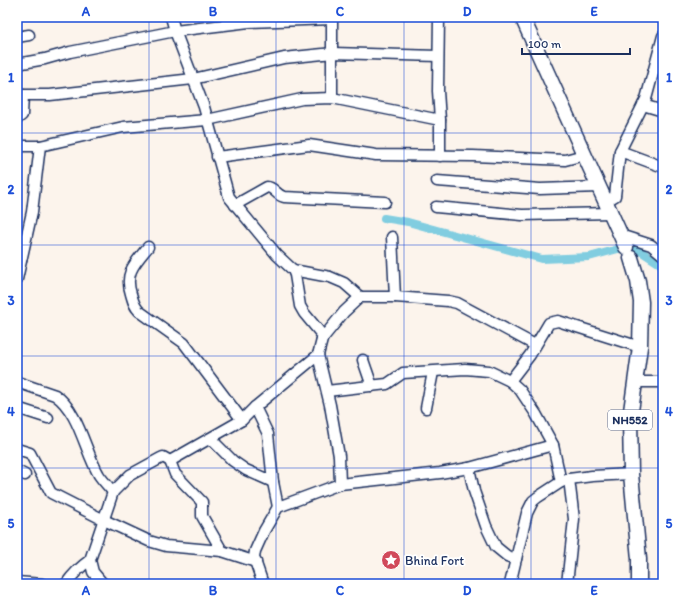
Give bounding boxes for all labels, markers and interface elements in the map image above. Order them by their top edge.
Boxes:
text: A [81,4,91,19]
text: B [209,4,218,19]
text: C [336,4,345,19]
text: D [463,4,472,19]
text: E [590,4,598,19]
scale bar [522,30,630,56]
text: 100 m [528,37,561,51]
text: 1 [8,70,14,85]
text: 1 [666,70,672,85]
text: 2 [8,182,15,197]
text: 2 [666,182,673,197]
text: 3 [7,293,15,308]
text: 3 [665,293,673,308]
text: 4 [7,404,15,419]
text: 4 [665,404,673,419]
road number: NH552 [608,410,652,430]
text: 5 [8,516,15,531]
text: 5 [666,516,673,531]
place icon: Bhind Fort [380,549,402,571]
place label: Bhind Fort [405,553,464,568]
text: A [81,583,91,598]
text: B [209,583,218,598]
text: C [336,583,345,598]
text: D [463,583,472,598]
text: E [590,583,598,598]

